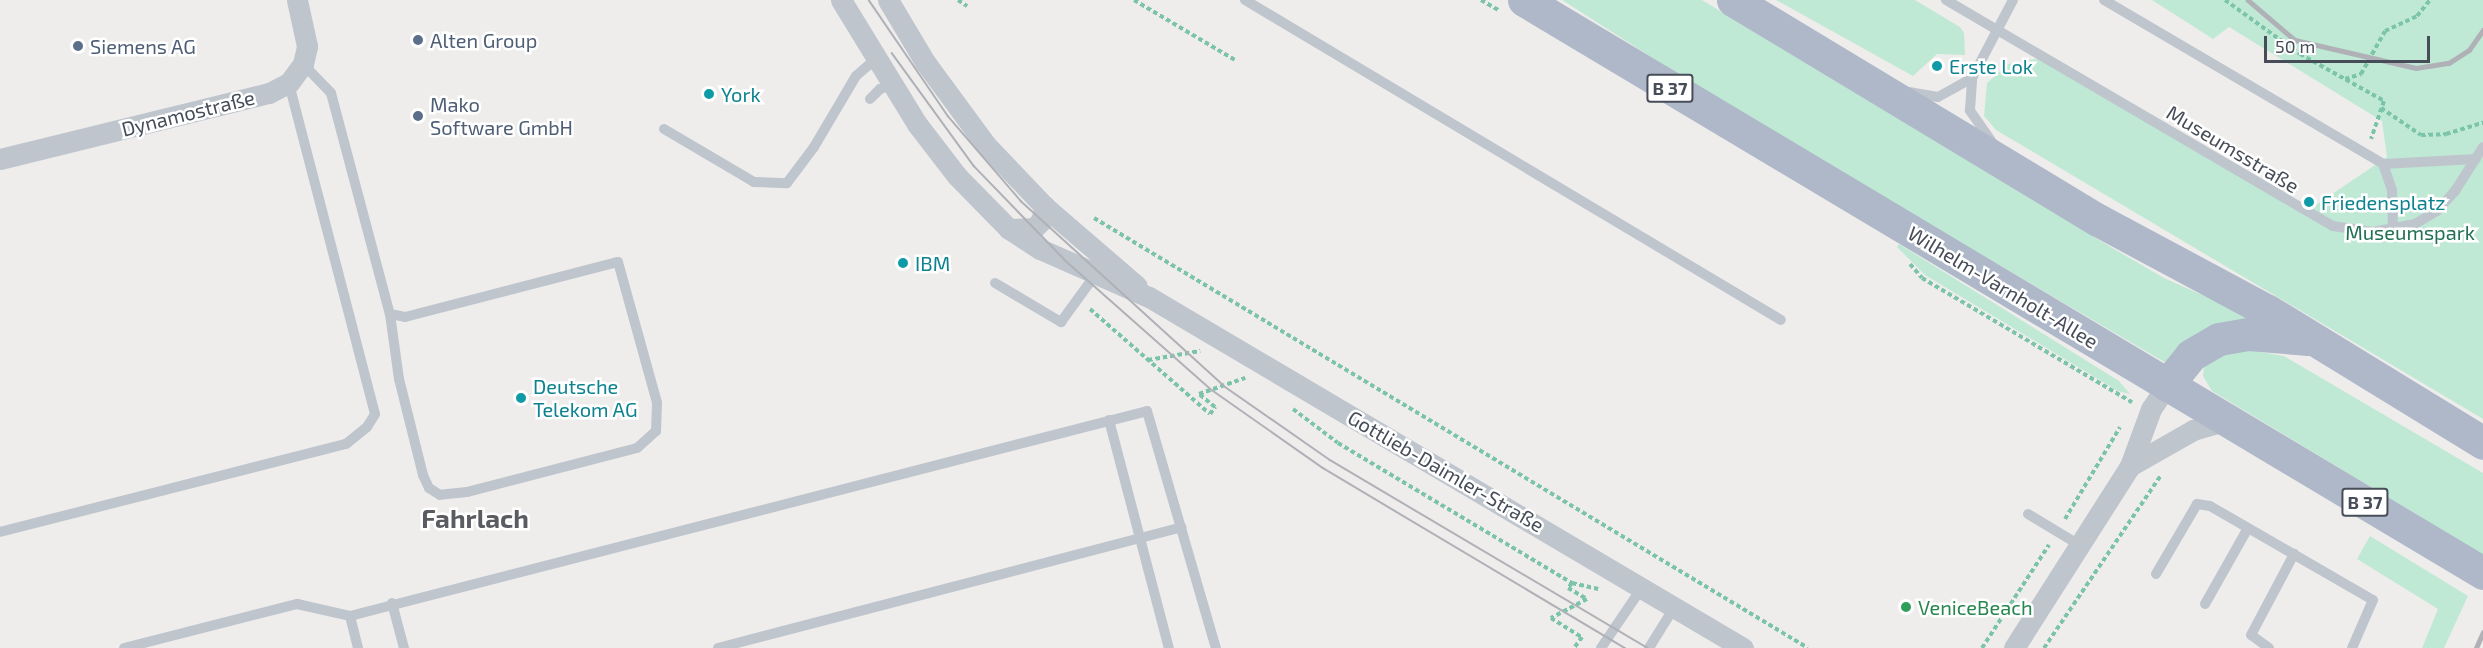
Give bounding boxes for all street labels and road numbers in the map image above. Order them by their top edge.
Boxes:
road number: B 37 [1646,73,1694,103]
street label: Dynamostraße [119,85,257,141]
street label: Museumsstraße [2163,100,2303,198]
street label: Wilhelm-Varnholt-Allee [1904,221,2102,353]
street label: Gottlieb-Daimler-Straße [1344,405,1548,537]
road number: B 37 [2341,487,2389,517]

